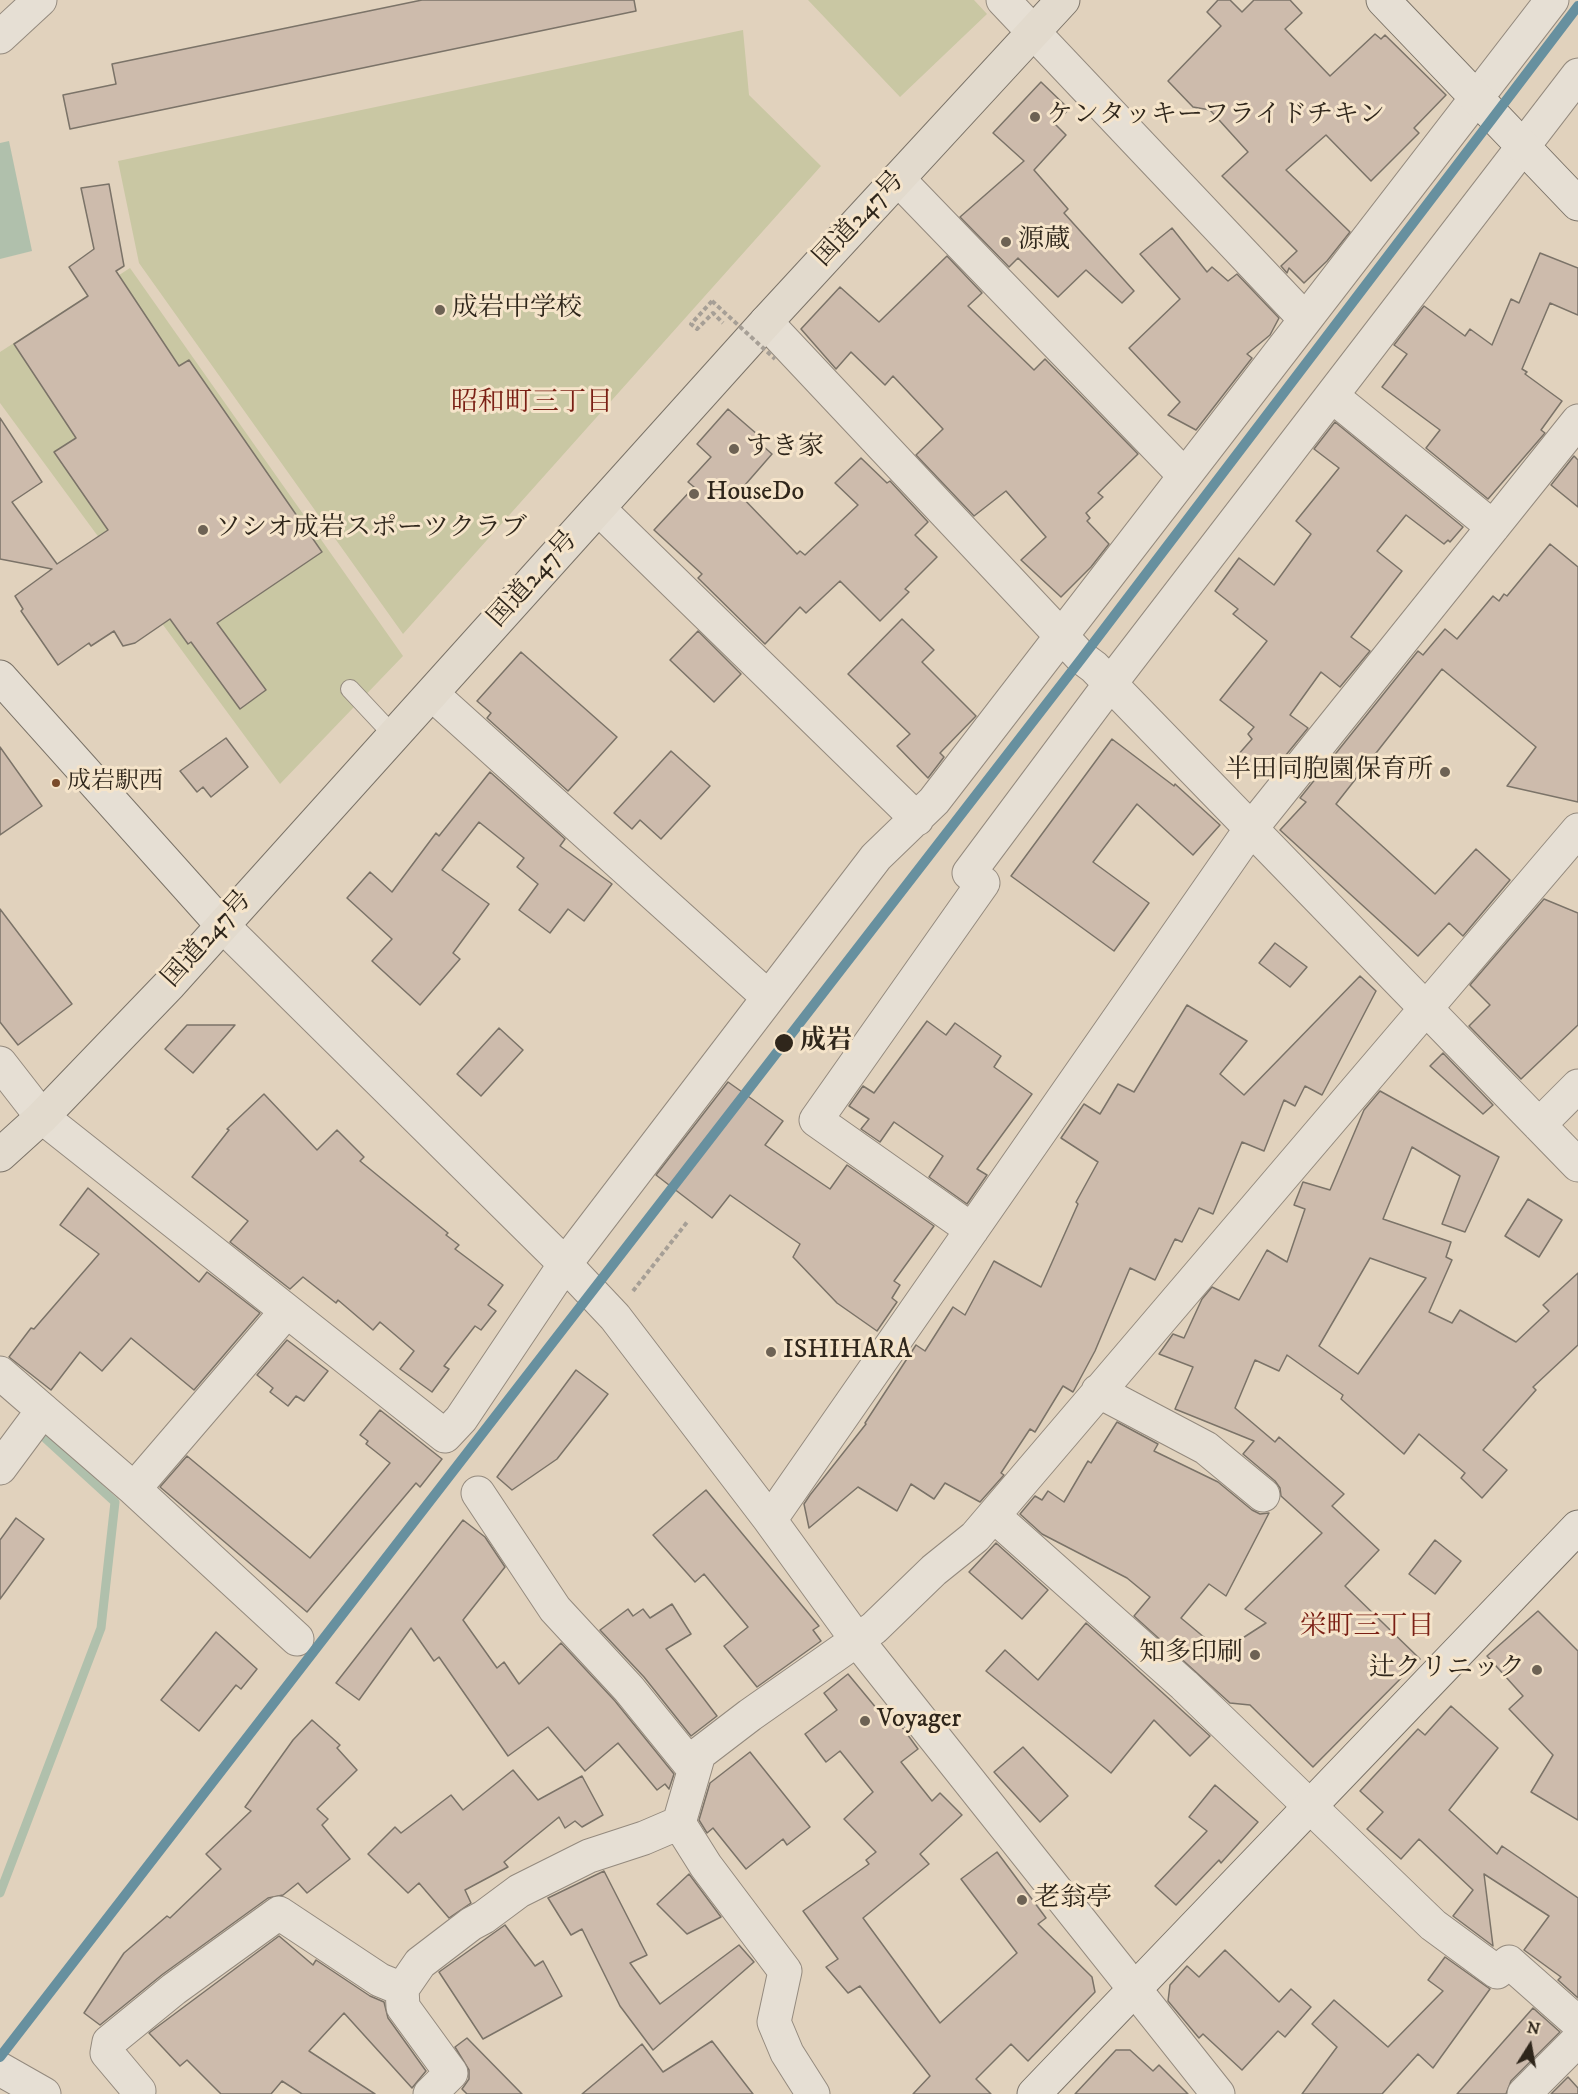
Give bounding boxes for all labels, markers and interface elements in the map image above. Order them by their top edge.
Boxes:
place label: ケンタッキーフライドチキン [1047,101,1385,133]
marker: ケンタッキーフライドチキン [1028,110,1042,124]
street label: 国道247号 [808,166,912,274]
place label: 源蔵 [1018,226,1070,258]
marker: 源蔵 [999,235,1013,249]
place label: 成岩中学校 [452,294,582,326]
marker: 成岩中学校 [433,303,447,317]
district label: 昭和町三丁目 [451,388,613,420]
place label: すき家 [746,433,824,465]
marker: すき家 [727,442,741,456]
place label: HouseDo [706,478,804,510]
marker: HouseDo [687,487,701,501]
place label: ソシオ成岩スポーツクラブ [215,514,527,546]
marker: ソシオ成岩スポーツクラブ [196,523,210,537]
street label: 国道247号 [483,525,585,635]
place label: 半田同胞園保育所 [1225,756,1433,788]
marker: 半田同胞園保育所 [1438,765,1452,779]
place label: 成岩駅西 [67,769,163,797]
marker: 成岩駅西 [50,777,62,789]
street label: 国道247号 [157,885,259,995]
place label: 成岩 [800,1027,852,1059]
marker: 成岩 [773,1032,795,1054]
place label: ISHIHARA [783,1336,912,1368]
marker: ISHIHARA [764,1345,778,1359]
district label: 栄町三丁目 [1300,1612,1434,1644]
place label: 知多印刷 [1139,1639,1243,1671]
marker: 知多印刷 [1248,1648,1262,1662]
place label: 辻クリニック [1369,1654,1525,1686]
marker: 辻クリニック [1530,1663,1544,1677]
place label: Voyager [877,1705,961,1737]
marker: Voyager [858,1714,872,1728]
place label: 老翁亭 [1034,1884,1112,1916]
marker: 老翁亭 [1015,1893,1029,1907]
north arrow [1500,2016,1560,2076]
text: N [1525,2017,1542,2039]

